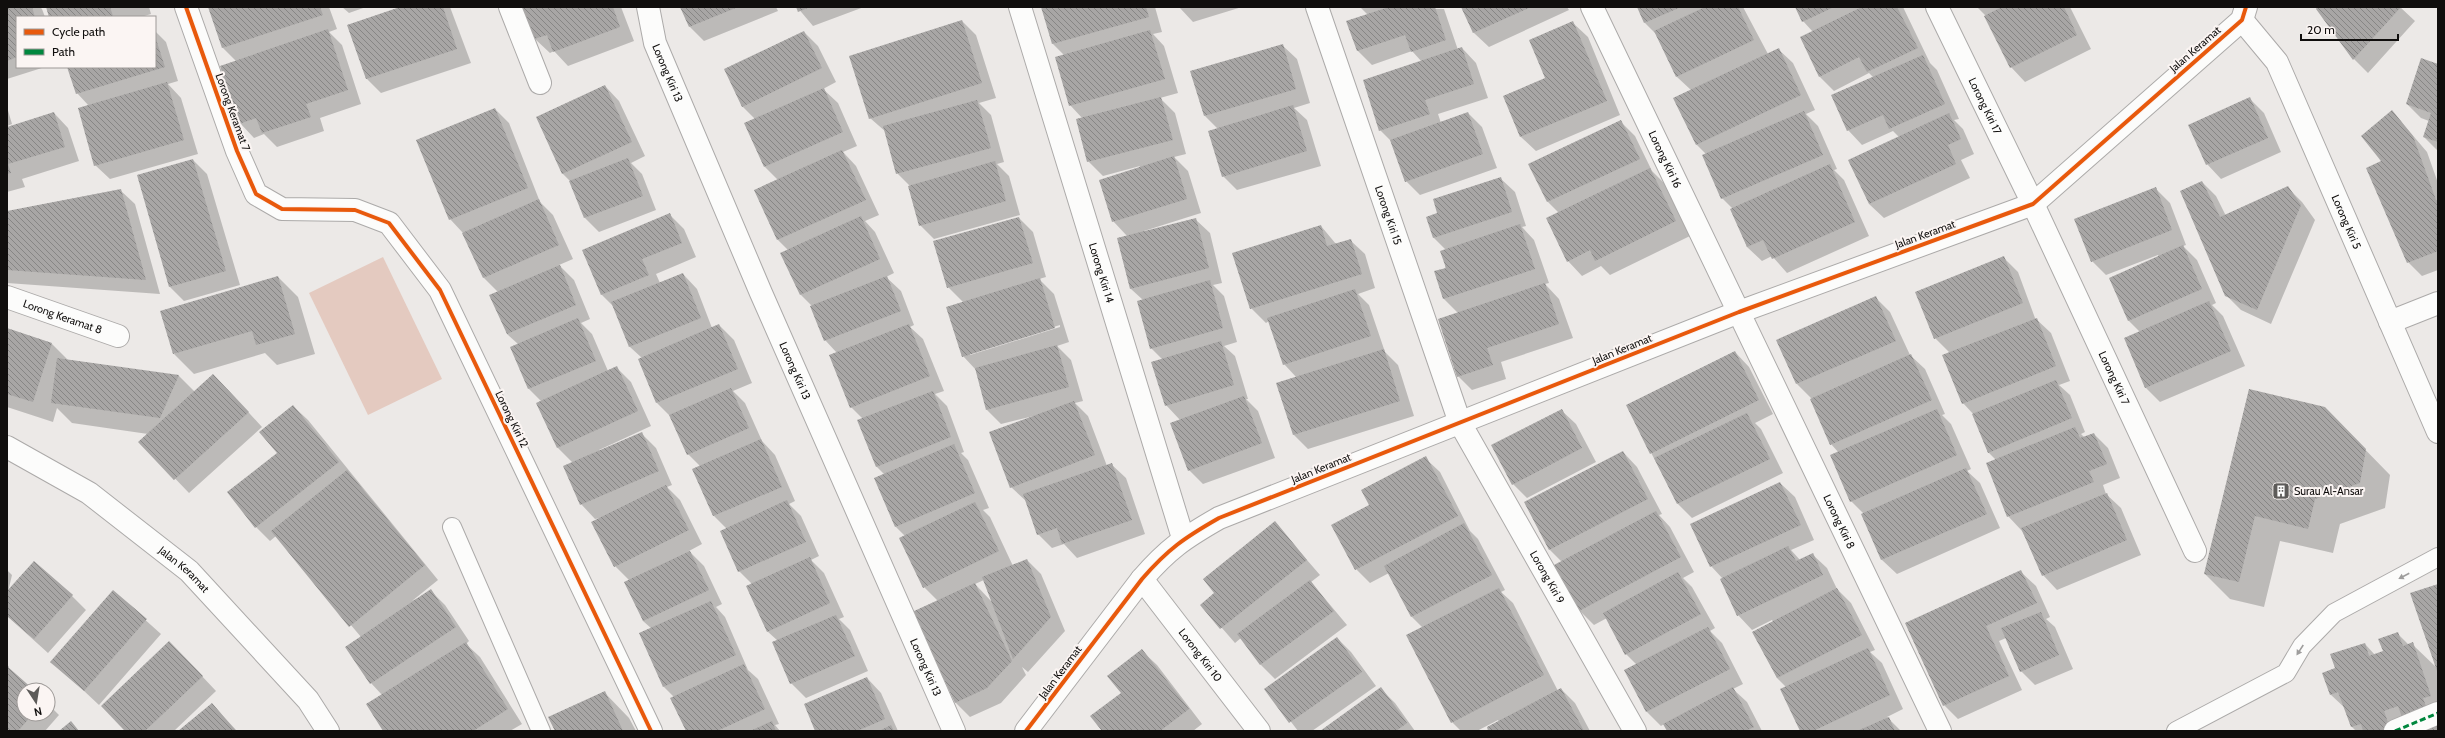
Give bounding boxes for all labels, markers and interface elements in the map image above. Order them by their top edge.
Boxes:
legend [16,16,156,68]
scale bar [2301,16,2398,42]
text: 20 m [2307,22,2335,37]
street label: Jalan Keramat [2166,23,2224,76]
text: Cycle path [52,24,105,39]
street label: Lorong Kiri 13 [649,42,686,104]
text: Path [52,44,75,59]
street label: Lorong Keramat 7 [212,71,254,153]
street label: Lorong Kiri 17 [1965,75,2005,137]
street label: Lorong Kiri 16 [1645,128,1685,190]
street label: Lorong Kiri 15 [1372,184,1405,247]
street label: Lorong Kiri 5 [2329,192,2365,251]
street label: Jalan Keramat [1892,217,1957,252]
street label: Lorong Kiri 14 [1086,241,1118,305]
street label: Lorong Keramat 8 [21,296,104,337]
street label: Jalan Keramat [1589,331,1654,368]
street label: Lorong Kiri 13 [776,340,814,402]
street label: Lorong Kiri 7 [2096,349,2133,407]
street label: Lorong Kiri 12 [492,388,532,450]
street label: Jalan Keramat [1288,450,1353,487]
building icon: Surau Al-Ansar [2271,481,2291,501]
place label: Surau Al-Ansar [2294,484,2364,498]
street label: Lorong Kiri 8 [1820,492,1858,551]
street label: Jalan Keramat [155,542,212,596]
street label: Lorong Kiri 9 [1527,548,1568,606]
one-way arrow [2398,572,2410,579]
street label: Lorong Kiri 10 [1176,626,1226,685]
street label: Lorong Kiri 13 [907,636,945,698]
street label: Jalan Keramat [1035,642,1085,702]
one-way arrow [2296,645,2303,656]
north arrow [16,682,56,722]
text: N [33,704,43,719]

